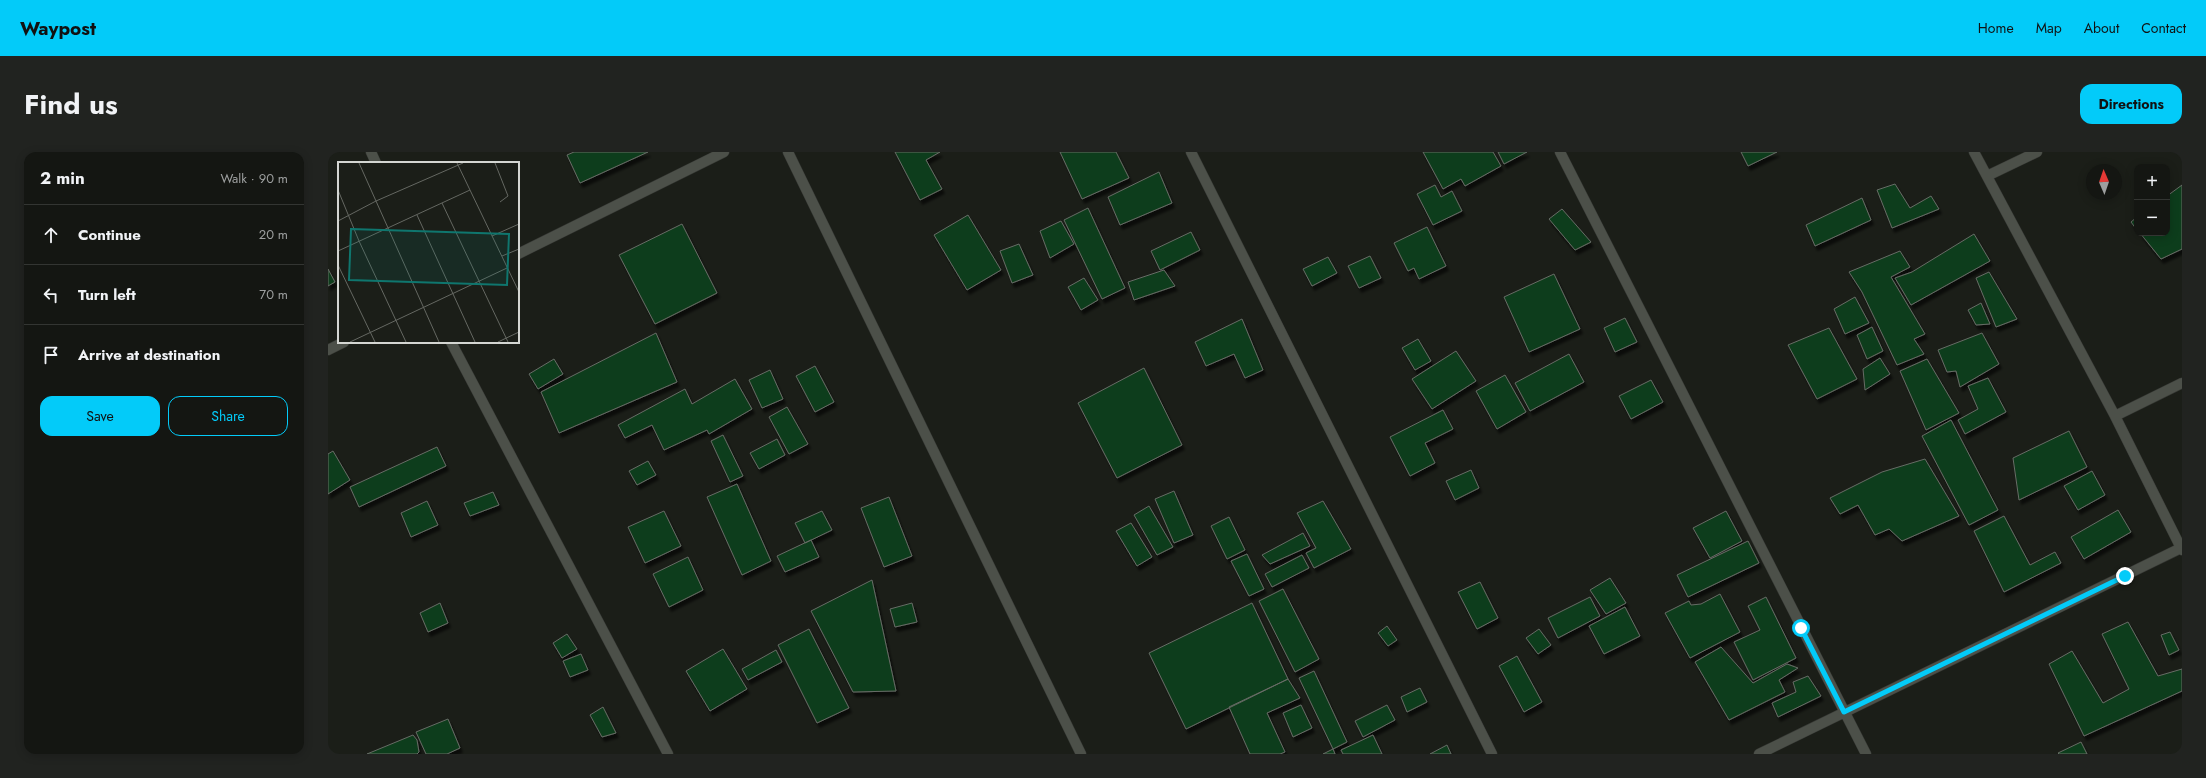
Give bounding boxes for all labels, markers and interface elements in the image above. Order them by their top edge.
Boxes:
text: Waypost [20,15,96,42]
text: Home [1978,18,2014,38]
text: Map [2036,18,2062,38]
text: About [2084,18,2119,38]
text: Contact [2141,18,2186,38]
text: Find us [24,84,118,125]
button: Directions [2080,84,2182,124]
inset map [338,162,519,343]
north arrow [2086,164,2122,200]
map controls [2134,164,2170,236]
button: + [2134,164,2170,200]
text: 2 min [40,166,85,190]
text: Walk · 90 m [220,169,288,188]
button: − [2134,200,2170,236]
icon: ahead [40,224,62,246]
text: Continue [78,224,141,246]
text: 20 m [259,225,288,244]
icon: left [40,284,62,306]
text: Turn left [78,284,136,306]
text: 70 m [259,285,288,304]
icon: arrive [40,344,62,366]
text: Arrive at destination [78,344,220,366]
button: Save [40,396,160,436]
button: Share [168,396,288,436]
route end [2116,567,2134,585]
route start [1792,619,1810,637]

